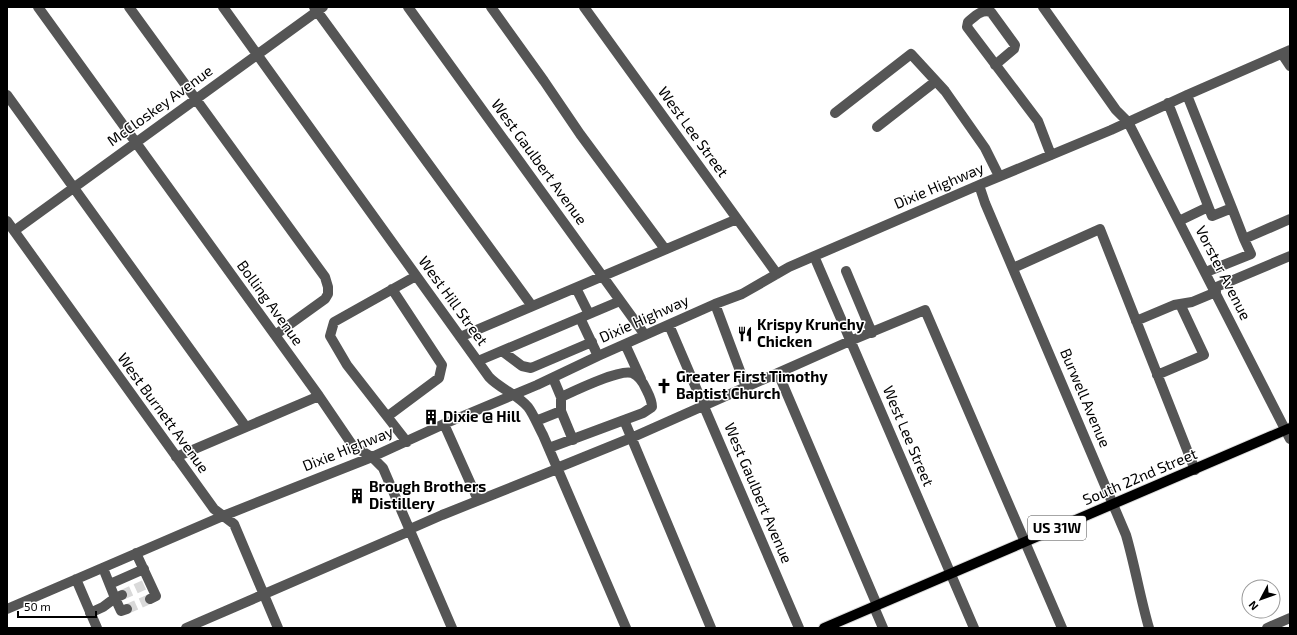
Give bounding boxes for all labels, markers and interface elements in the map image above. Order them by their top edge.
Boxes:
street label: McCloskey Avenue [103,61,216,149]
street label: West Lee Street [655,83,733,180]
street label: West Gaulbert Avenue [488,95,591,228]
street label: Dixie Highway [891,158,986,212]
street label: Vorster Avenue [1192,222,1255,323]
street label: West Hill Street [415,252,492,349]
street label: Bolling Avenue [234,256,308,348]
street label: Dixie Highway [596,290,691,346]
place label: Krispy Krunchy Chicken [757,315,865,350]
restaurant icon: Krispy Krunchy Chicken [736,325,754,343]
street label: Burwell Avenue [1057,345,1115,450]
street label: West Burnett Avenue [114,349,213,476]
place label: Greater First Timothy Baptist Church [676,367,828,402]
church icon: Greater First Timothy Baptist Church [655,377,673,395]
street label: West Lee Street [880,383,938,489]
place label: Dixie @ Hill [443,407,521,425]
building icon: Dixie @ Hill [422,408,440,426]
street label: West Gaulbert Avenue [721,420,797,566]
street label: Dixie Highway [300,422,396,474]
street label: South 22nd Street [1080,444,1200,508]
place label: Brough Brothers Distillery [369,477,486,513]
building icon: Brough Brothers Distillery [348,487,366,505]
road number: US 31W [1028,516,1086,540]
north arrow [1241,579,1281,619]
scale bar [18,593,96,619]
text: 50 m [24,599,51,613]
text: N [1246,599,1261,613]

